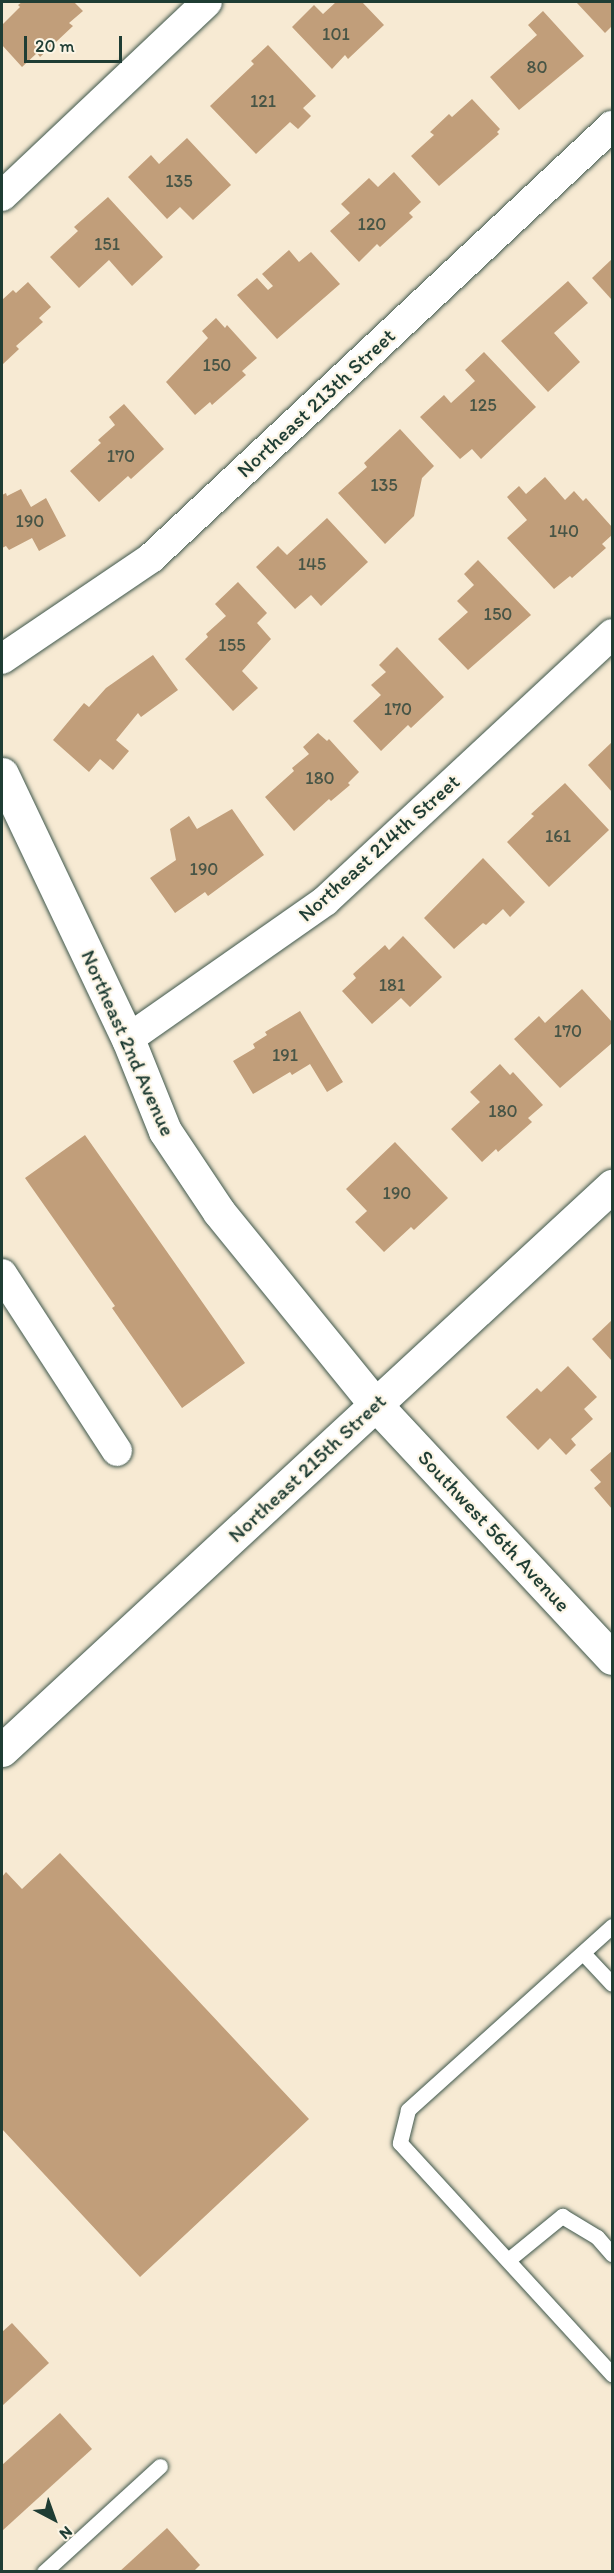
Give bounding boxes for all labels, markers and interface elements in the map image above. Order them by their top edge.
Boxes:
house number: 101 [322,23,350,45]
scale bar [27,24,124,62]
text: 20 m [35,35,75,57]
house number: 80 [527,56,547,78]
house number: 121 [250,90,276,112]
house number: 135 [165,170,193,192]
house number: 120 [358,213,386,235]
house number: 151 [94,233,120,255]
street label: Northeast 213th Street [232,323,400,483]
house number: 150 [203,354,231,376]
house number: 125 [469,394,497,416]
house number: 170 [107,445,135,467]
house number: 135 [370,474,398,496]
house number: 190 [16,510,44,532]
house number: 140 [549,520,579,542]
house number: 145 [298,553,326,575]
house number: 150 [484,603,512,625]
house number: 155 [218,634,246,656]
house number: 170 [384,698,412,720]
house number: 180 [305,767,335,789]
street label: Northeast 214th Street [294,769,464,927]
house number: 161 [545,825,571,847]
house number: 190 [190,858,218,880]
street label: Northeast 2nd Avenue [76,947,180,1139]
house number: 181 [379,974,405,996]
house number: 170 [554,1020,582,1042]
house number: 191 [272,1044,298,1066]
house number: 180 [488,1100,518,1122]
house number: 190 [383,1182,411,1204]
street label: Northeast 215th Street [223,1389,391,1547]
street label: Southwest 56th Avenue [413,1446,575,1616]
north arrow [24,2489,84,2549]
text: N [56,2522,76,2544]

